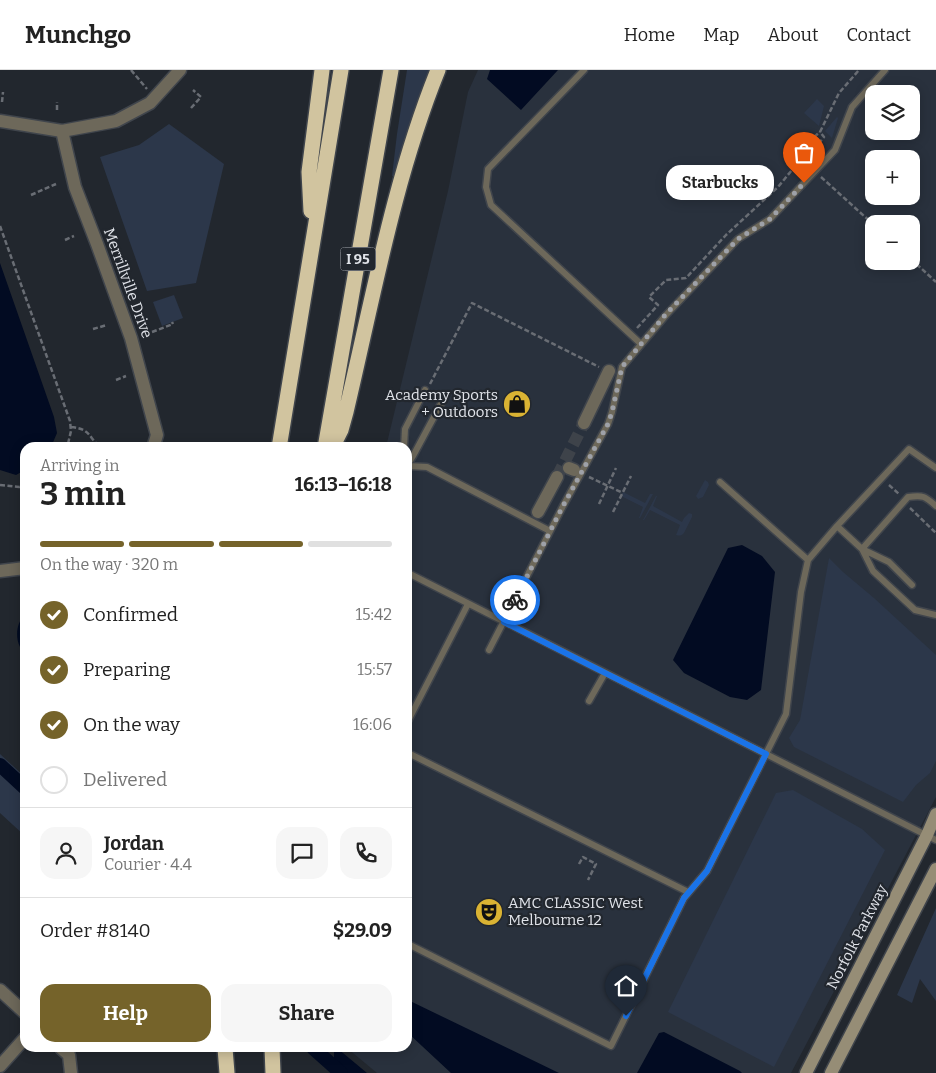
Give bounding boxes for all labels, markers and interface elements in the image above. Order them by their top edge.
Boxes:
text: Munchgo [25,21,131,49]
text: Home [624,24,675,46]
text: Map [703,24,739,46]
text: About [767,24,818,46]
text: Contact [846,24,911,46]
map controls [865,85,920,270]
button: layers [865,85,920,140]
pin [783,132,825,183]
icon: bag [790,139,818,167]
button: + [865,150,920,205]
callout: Starbucks [666,166,774,200]
text: Starbucks [682,173,758,192]
button: − [865,215,920,270]
street label: Merrillville Drive [100,225,156,341]
road number: I 95 [340,248,376,270]
place label: Academy Sports + Outdoors [385,386,498,421]
shop icon: Academy Sports + Outdoors [502,389,532,419]
text: Arriving in [40,456,119,475]
text: 16:13–16:18 [295,473,392,496]
text: 3 min [40,475,126,513]
text: On the way · 320 m [40,555,178,574]
courier [490,575,540,625]
icon: bike [501,586,529,614]
icon: check [40,601,68,629]
text: Confirmed [83,603,178,626]
text: 15:42 [356,605,392,624]
icon: check [40,656,68,684]
text: Preparing [83,658,171,681]
text: 15:57 [357,660,392,679]
icon: check [40,711,68,739]
text: On the way [83,713,180,736]
text: 16:06 [353,715,392,734]
text: Delivered [83,768,167,791]
button: person [40,827,92,879]
button: chat [276,827,328,879]
button: phone [340,827,392,879]
text: Jordan [104,832,164,855]
text: Courier · 4.4 [104,855,192,874]
street label: Norfolk Parkway [823,882,891,992]
place label: AMC CLASSIC West Melbourne 12 [508,894,644,929]
theatre icon: AMC CLASSIC West Melbourne 12 [474,897,504,927]
text: Order #8140 [40,919,151,942]
text: $29.09 [333,919,392,942]
pin [605,965,647,1016]
icon: home [612,972,640,1000]
button: Help [40,984,211,1042]
button: Share [221,984,392,1042]

